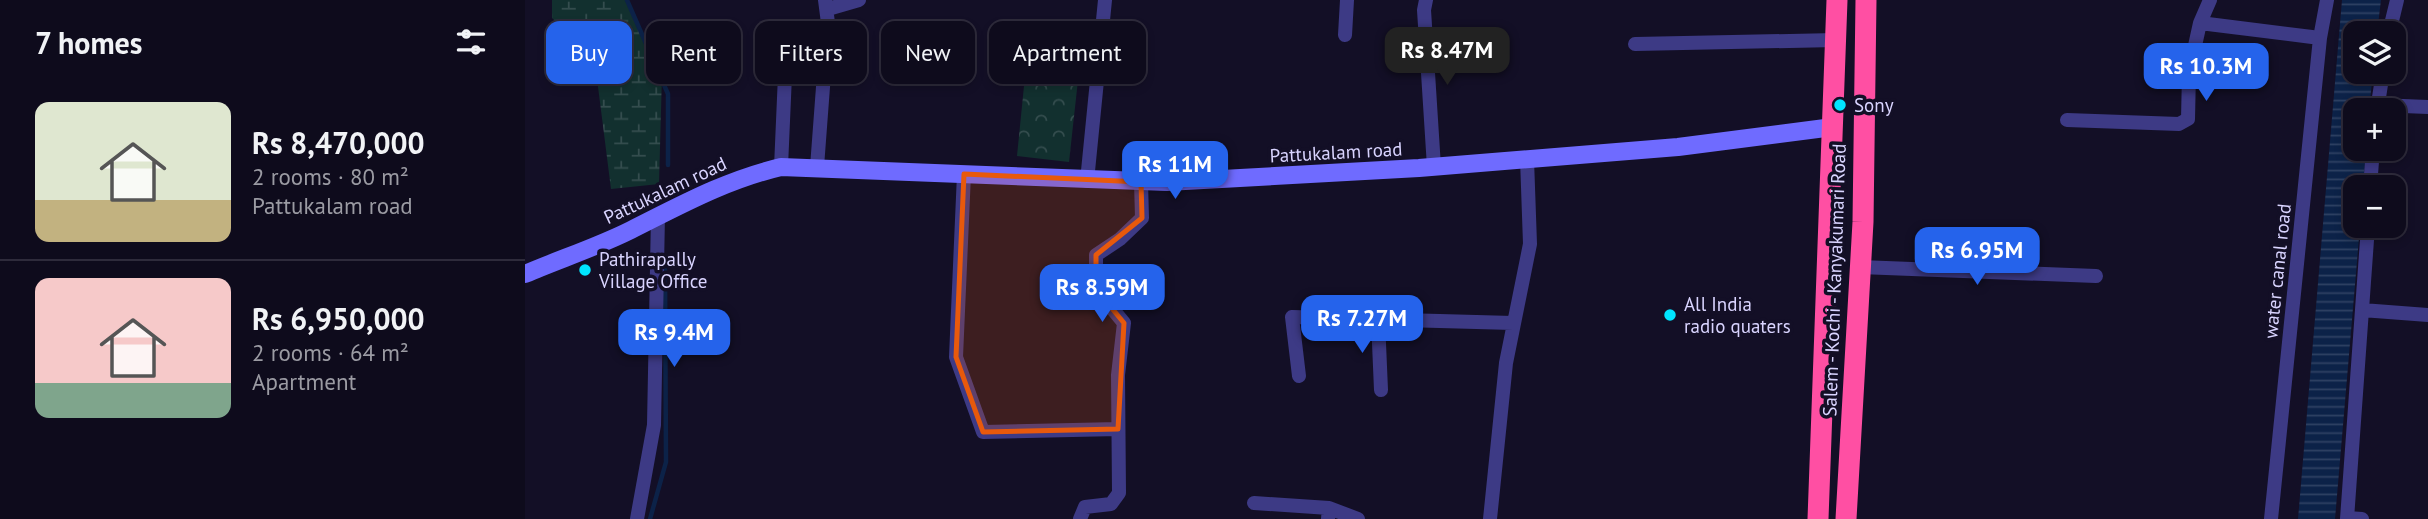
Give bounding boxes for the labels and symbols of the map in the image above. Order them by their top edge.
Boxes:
pin: Rs 8.47M [1375,28,1519,87]
pin: Rs 10.3M [2134,43,2278,103]
place label: Sony [1854,93,1894,117]
marker: Sony [1832,97,1848,113]
street label: Pattukalam road [1269,137,1403,167]
pin: Rs 11M [1118,142,1232,201]
street label: Salem - Kochi - Kanyakumari Road [1817,143,1851,417]
street label: Pattukalam road [600,151,730,229]
street label: water canal road [2258,202,2296,340]
pin: Rs 6.95M [1905,228,2049,287]
place label: Pathirapally Village Office [598,247,707,293]
marker: Pathirapally Village Office [577,262,593,278]
pin: Rs 8.59M [1030,264,1174,324]
place label: All India radio quaters [1684,292,1791,338]
pin: Rs 7.27M [1290,296,1434,355]
marker: All India radio quaters [1662,307,1678,323]
pin: Rs 9.4M [609,310,739,369]

